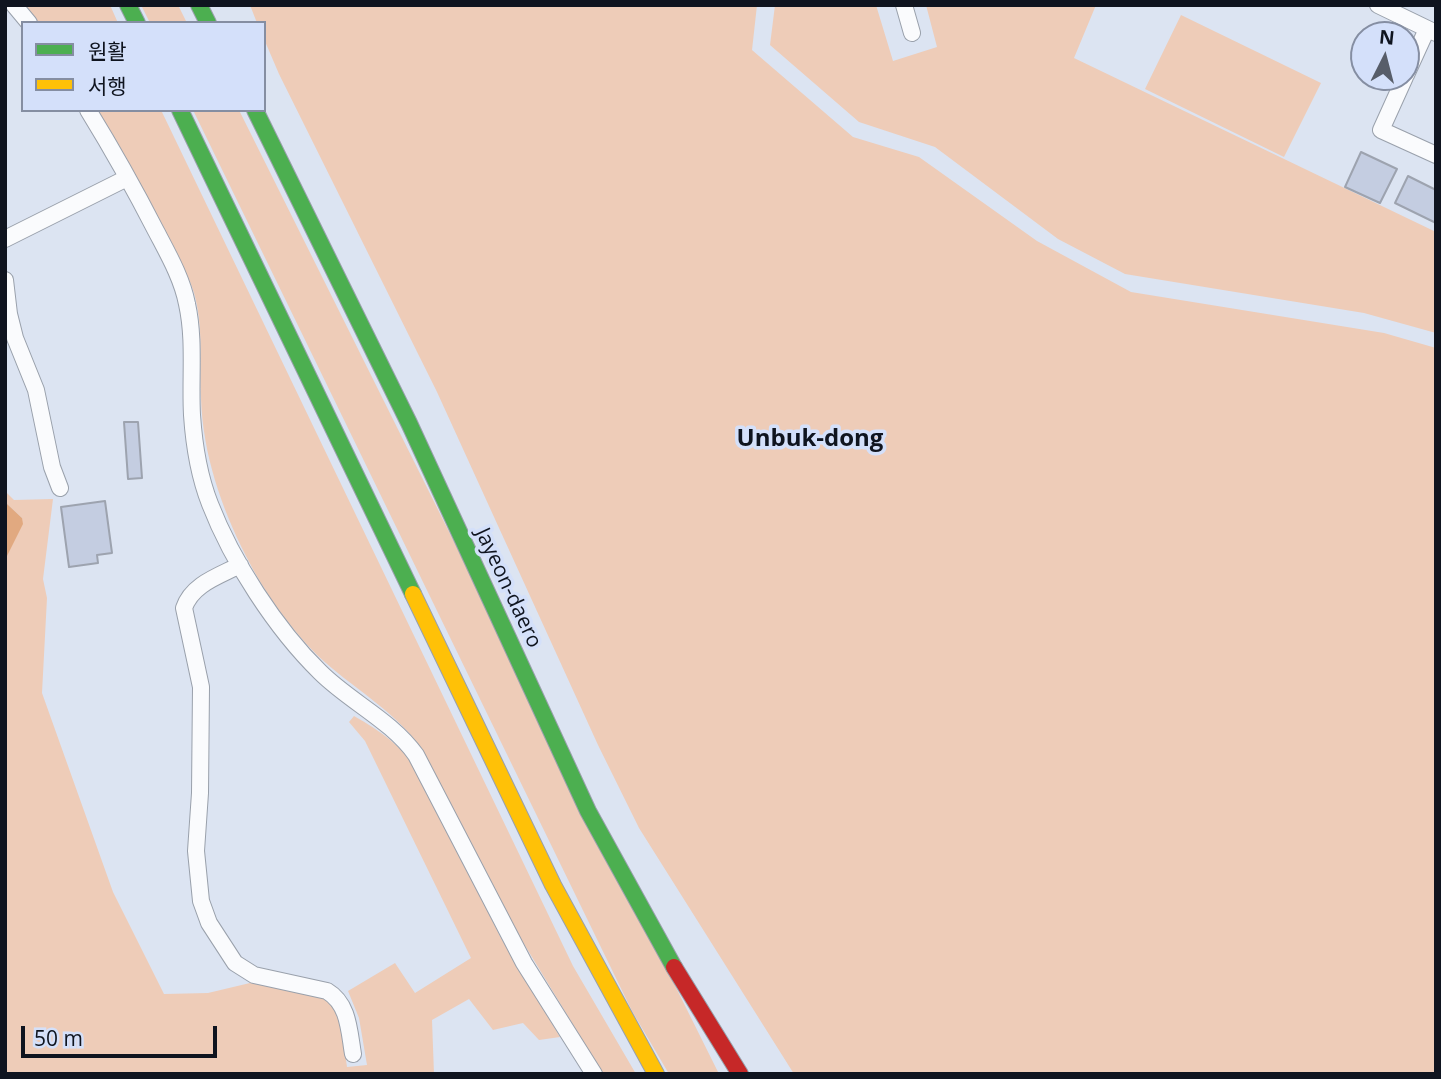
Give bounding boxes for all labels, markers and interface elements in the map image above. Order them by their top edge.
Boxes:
legend [21,21,266,112]
north arrow [1350,21,1420,91]
text: N [1378,23,1396,51]
text: 원활 [88,37,127,65]
text: 서행 [88,72,127,100]
district label: Unbuk-dong [737,425,883,453]
street label: Jayeon-daero [469,524,547,652]
scale bar [24,1012,220,1056]
text: 50 m [34,1024,83,1052]

